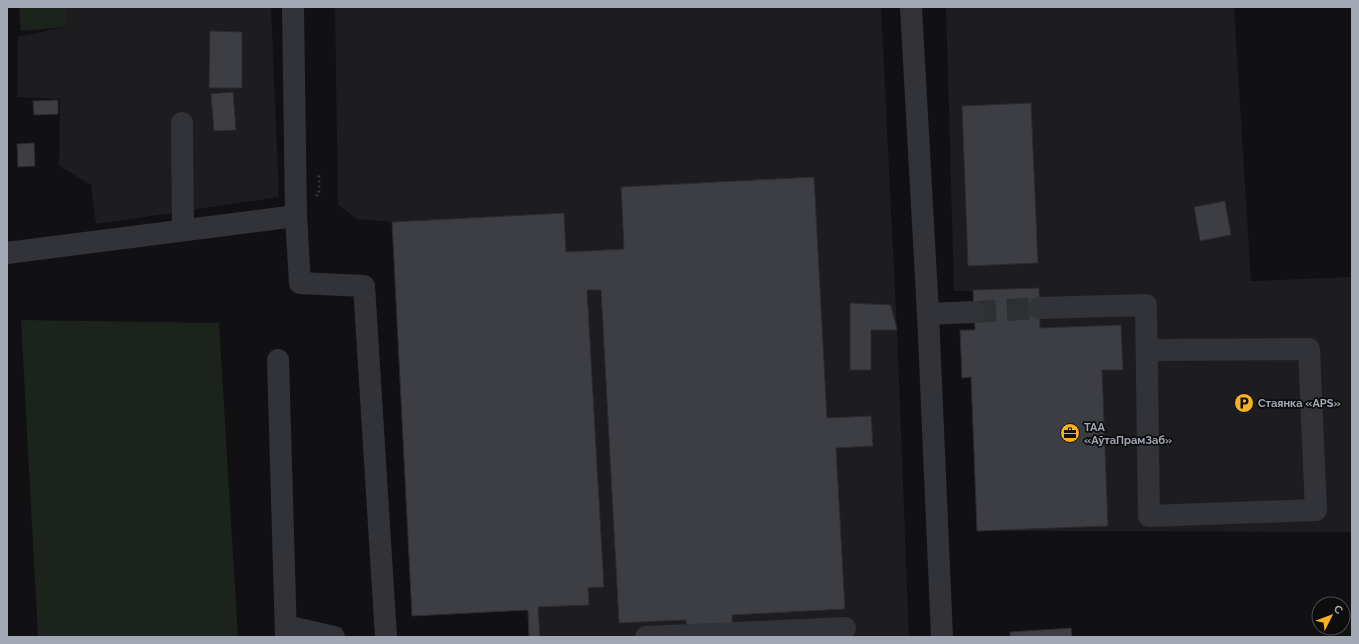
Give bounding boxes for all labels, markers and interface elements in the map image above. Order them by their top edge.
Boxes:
parking icon: Стаянка «APS» [1233,392,1255,414]
place label: Стаянка «APS» [1258,397,1341,410]
place label: ТАА «АўтаПрамЗаб» [1084,421,1172,447]
office icon: ТАА «АўтаПрамЗаб» [1059,422,1081,444]
north arrow [1311,596,1351,636]
text: С [1331,602,1346,617]

